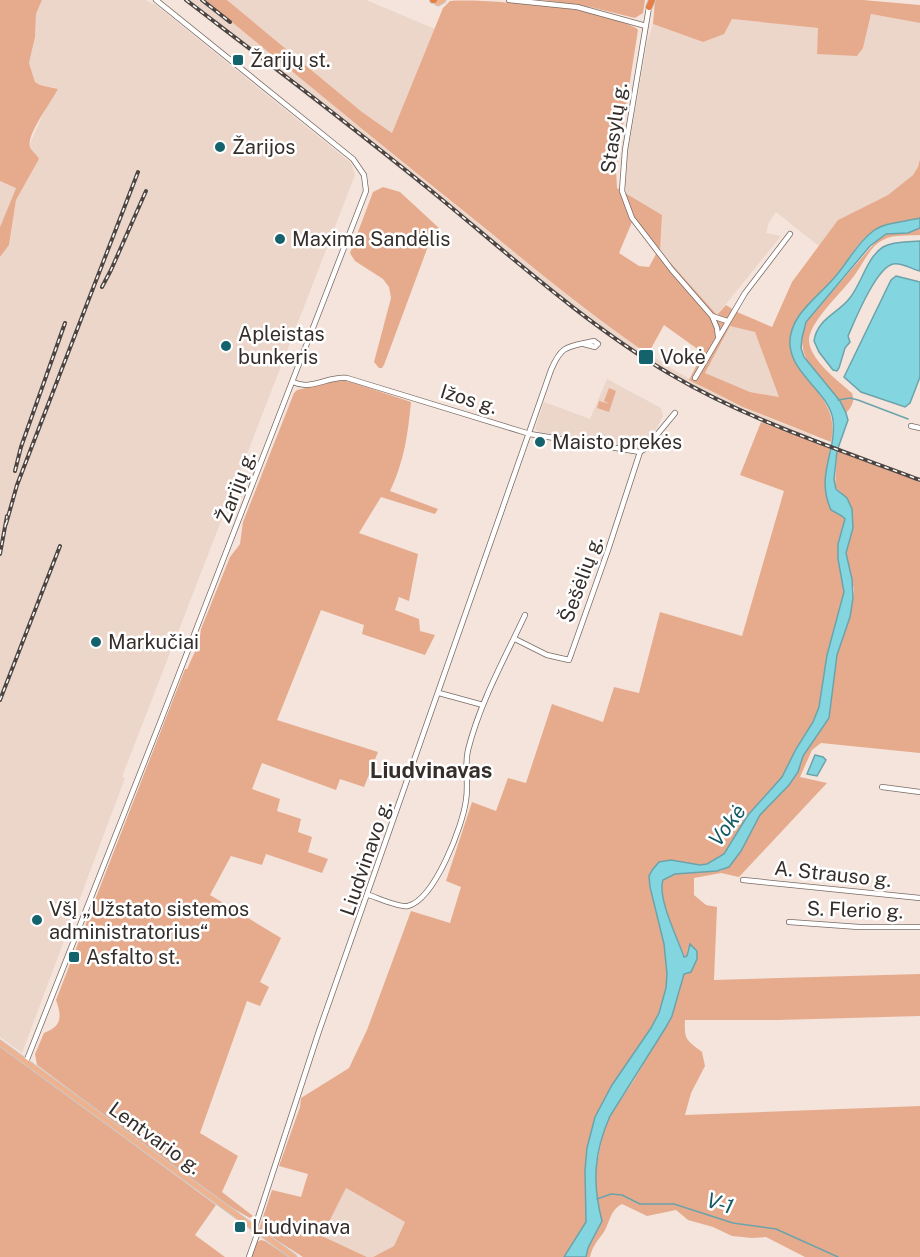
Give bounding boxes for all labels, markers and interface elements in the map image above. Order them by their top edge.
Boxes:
place label: Žarijų st. [250,48,331,72]
marker: Žarijų st. [231,53,245,67]
street label: Stasylų g. [596,81,632,175]
place label: Žarijos [232,135,295,159]
marker: Žarijos [213,140,227,154]
place label: Maxima Sandėlis [292,227,450,251]
marker: Maxima Sandėlis [273,232,287,246]
place label: Apleistas bunkeris [238,322,325,369]
marker: Apleistas bunkeris [219,339,233,353]
place label: Vokė [660,345,706,369]
marker: Vokė [637,348,655,366]
street label: Ižos g. [438,379,500,419]
place label: Maisto prekės [552,430,682,454]
marker: Maisto prekės [533,435,547,449]
street label: Žarijų g. [211,448,261,526]
street label: Šešėlių g. [554,532,608,626]
place label: Markučiai [108,630,199,654]
marker: Markučiai [89,635,103,649]
district label: Liudvinavas [370,757,492,783]
street label: Liudvinavo g. [335,797,397,919]
water label: Vokė [703,799,751,851]
street label: A. Strauso g. [773,856,893,892]
street label: S. Flerio g. [806,896,904,924]
place label: VšĮ „Užstato sistemos administratorius“ [49,897,249,944]
marker: VšĮ „Užstato sistemos administratorius“ [30,913,44,927]
place label: Asfalto st. [86,945,180,969]
marker: Asfalto st. [67,950,81,964]
street label: Lentvario g. [104,1097,206,1179]
water label: V-1 [704,1187,736,1219]
place label: Liudvinava [252,1215,350,1239]
marker: Liudvinava [233,1220,247,1234]

